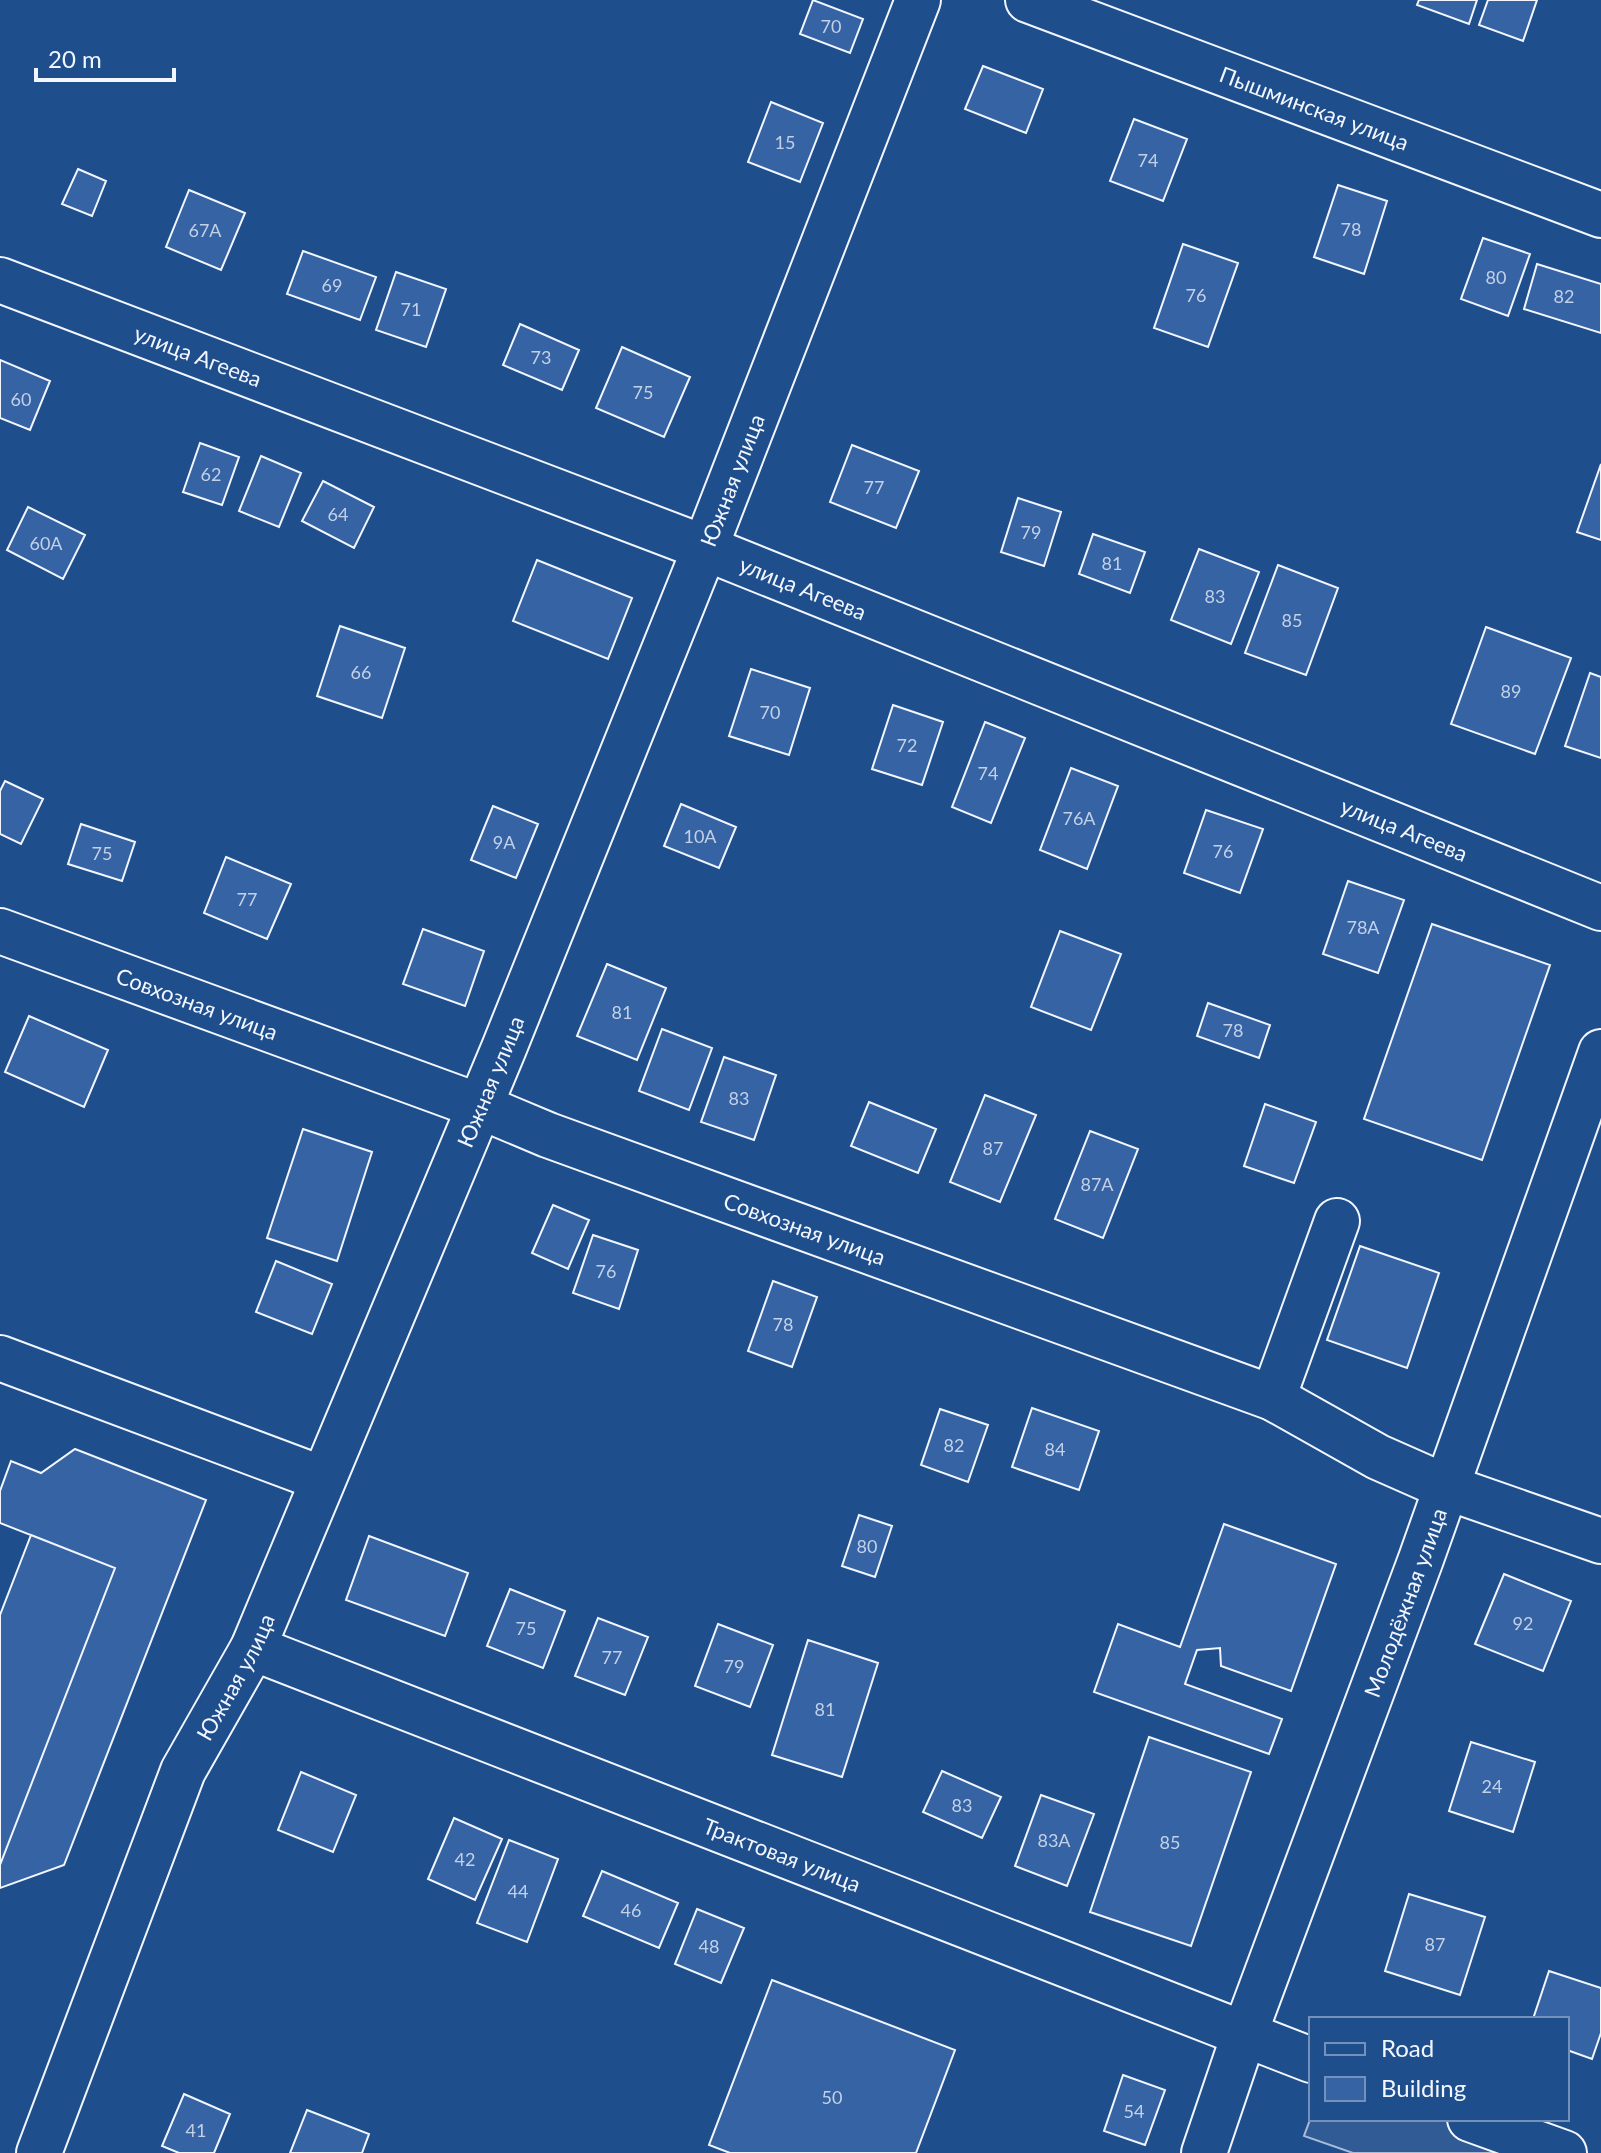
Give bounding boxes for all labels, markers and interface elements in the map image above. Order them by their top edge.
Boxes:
house number: 70 [821,15,841,37]
scale bar [36,32,174,82]
text: 20 m [48,44,102,73]
street label: Пышминская улица [1216,60,1413,155]
house number: 15 [775,131,795,153]
house number: 74 [1138,149,1158,171]
house number: 78 [1341,218,1361,240]
house number: 67А [188,219,222,241]
house number: 80 [1486,266,1506,288]
house number: 69 [322,274,342,296]
house number: 76 [1186,284,1206,306]
house number: 82 [1554,285,1574,307]
house number: 71 [401,298,421,320]
street label: улица Агеева [131,319,266,392]
house number: 73 [531,346,551,368]
house number: 75 [633,381,653,403]
house number: 60 [11,388,31,410]
street label: Южная улица [694,410,769,550]
house number: 62 [201,463,221,485]
house number: 77 [864,476,884,498]
house number: 64 [328,503,348,525]
house number: 79 [1021,521,1041,543]
house number: 60А [29,532,63,554]
street label: улица Агеева [736,550,870,625]
house number: 81 [1102,552,1122,574]
house number: 83 [1205,585,1225,607]
house number: 85 [1282,609,1302,631]
house number: 66 [351,661,371,683]
house number: 89 [1501,680,1521,702]
house number: 70 [760,701,780,723]
house number: 72 [897,734,917,756]
house number: 74 [978,762,998,784]
street label: улица Агеева [1337,791,1472,867]
house number: 76А [1062,807,1096,829]
house number: 10А [683,825,717,847]
house number: 9А [493,831,516,853]
house number: 76 [1213,840,1233,862]
house number: 75 [92,842,112,864]
house number: 77 [237,888,257,910]
house number: 78А [1346,916,1380,938]
street label: Совхозная улица [113,961,282,1045]
house number: 81 [612,1001,632,1023]
street label: Южная улица [451,1012,529,1151]
house number: 78 [1223,1019,1243,1041]
house number: 83 [729,1087,749,1109]
house number: 87 [983,1137,1003,1159]
house number: 87А [1080,1173,1114,1195]
street label: Совхозная улица [720,1186,889,1270]
house number: 76 [596,1260,616,1282]
house number: 78 [773,1313,793,1335]
house number: 82 [944,1434,964,1456]
house number: 84 [1045,1438,1065,1460]
street label: Молодёжная улица [1357,1504,1452,1701]
house number: 80 [857,1535,877,1557]
street label: Южная улица [190,1609,279,1745]
house number: 92 [1513,1612,1533,1634]
house number: 75 [516,1617,536,1639]
house number: 77 [602,1646,622,1668]
house number: 79 [724,1655,744,1677]
house number: 81 [815,1698,835,1720]
house number: 24 [1482,1775,1502,1797]
house number: 83 [952,1794,972,1816]
street label: Трактовая улица [700,1811,865,1897]
house number: 83А [1037,1829,1071,1851]
house number: 85 [1160,1831,1180,1853]
house number: 42 [455,1848,475,1870]
house number: 44 [508,1880,528,1902]
house number: 46 [621,1899,641,1921]
house number: 87 [1425,1933,1445,1955]
house number: 48 [699,1935,719,1957]
legend [1309,2017,1569,2121]
text: Road [1381,2033,1434,2062]
text: Building [1381,2073,1466,2102]
house number: 50 [822,2086,842,2108]
house number: 54 [1124,2100,1144,2122]
house number: 41 [186,2119,206,2141]

